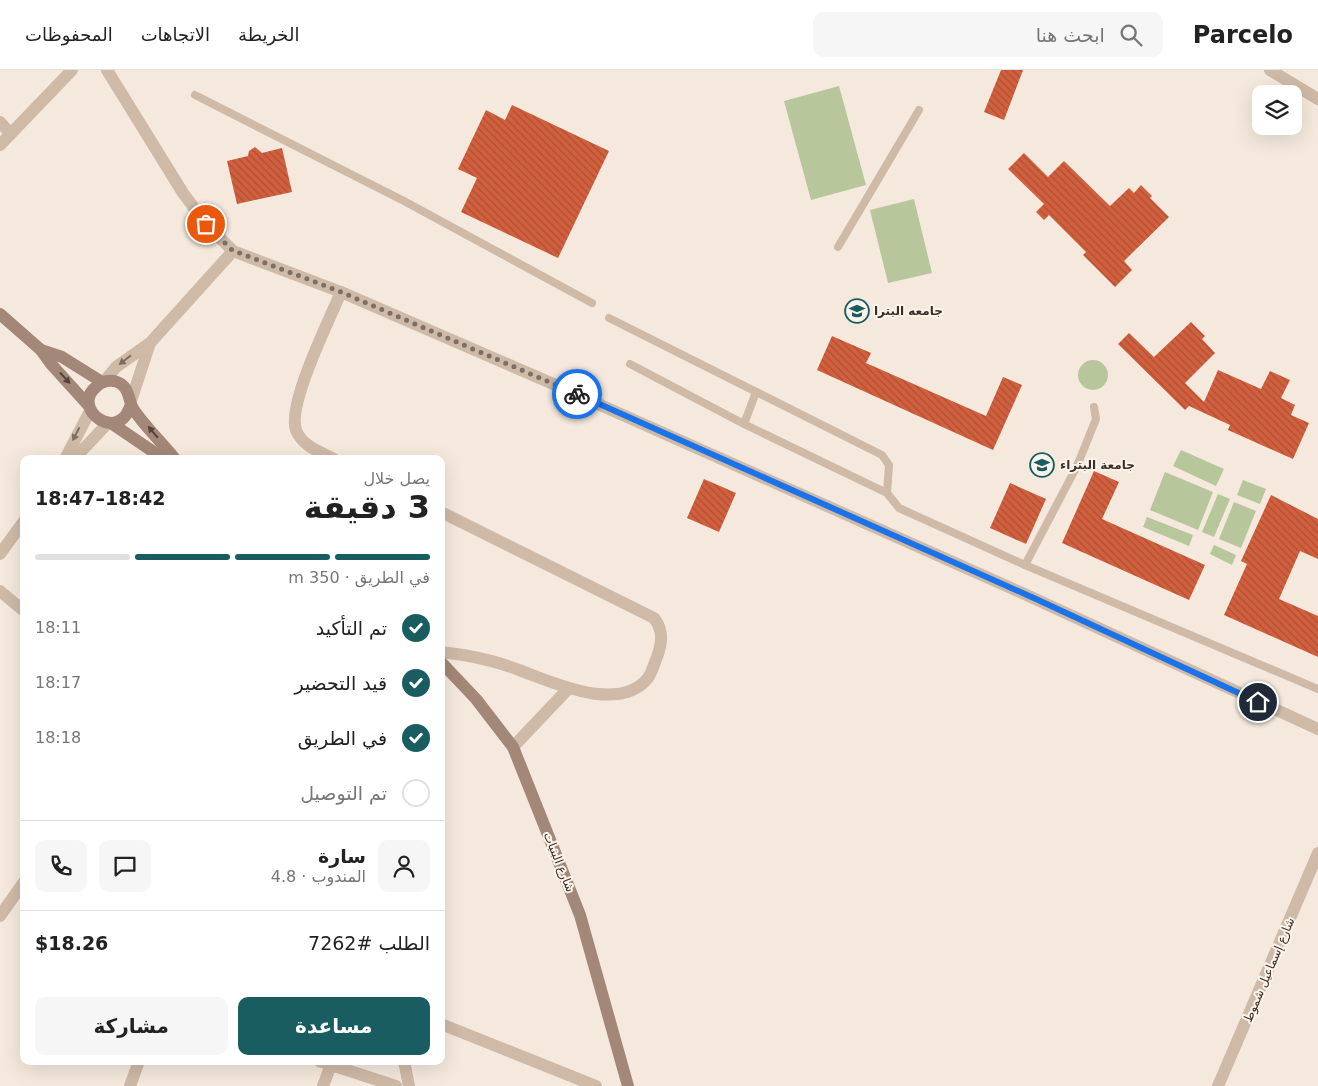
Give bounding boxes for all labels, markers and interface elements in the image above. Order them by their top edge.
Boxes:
search box [813,12,1163,57]
icon: search [1117,21,1145,49]
text: Parcelo [1193,21,1293,49]
text: المحفوظات [25,24,113,45]
text: الاتجاهات [141,24,210,45]
text: الخريطة [238,24,299,45]
text: ابحث هنا [1036,24,1105,46]
map controls [1252,85,1302,135]
button: layers [1252,85,1302,135]
pin [185,203,227,245]
icon: bag [192,210,220,238]
school or university icon: جامعه البترا [844,298,870,324]
place label: جامعه البترا [874,304,943,318]
one-way arrow [118,355,132,365]
courier [552,369,602,419]
one-way arrow [59,372,71,384]
icon: bike [563,380,591,408]
one-way arrow [147,425,158,438]
one-way arrow [72,427,80,441]
school or university icon: جامعة البتراء [1029,452,1055,478]
place label: جامعة البتراء [1060,458,1135,472]
text: يصل خلال [363,469,430,488]
text: 18:42–18:47 [35,487,165,509]
text: 3 دقيقة [304,488,430,526]
text: في الطريق · 350 m [288,568,430,587]
icon: check [402,614,430,642]
text: تم التأكيد [316,617,387,639]
text: 18:11 [35,618,81,637]
icon: check [402,669,430,697]
text: قيد التحضير [294,672,387,694]
text: 18:17 [35,673,81,692]
pin [1237,681,1279,723]
icon: home [1244,688,1272,716]
icon: check [402,724,430,752]
text: في الطريق [298,727,387,749]
text: 18:18 [35,728,81,747]
text: تم التوصيل [300,782,387,804]
street label: شارع البنيات [540,830,577,894]
button: phone [35,840,87,892]
button: chat [99,840,151,892]
button: person [378,840,430,892]
text: سارة [318,845,366,867]
text: المندوب · 4.8 [271,867,366,886]
street label: شارع إسماعيل شموط [1241,916,1298,1025]
text: $18.26 [35,932,108,954]
text: الطلب #7262 [308,932,430,954]
button: مشاركة [35,997,228,1055]
button: مساعدة [238,997,430,1055]

